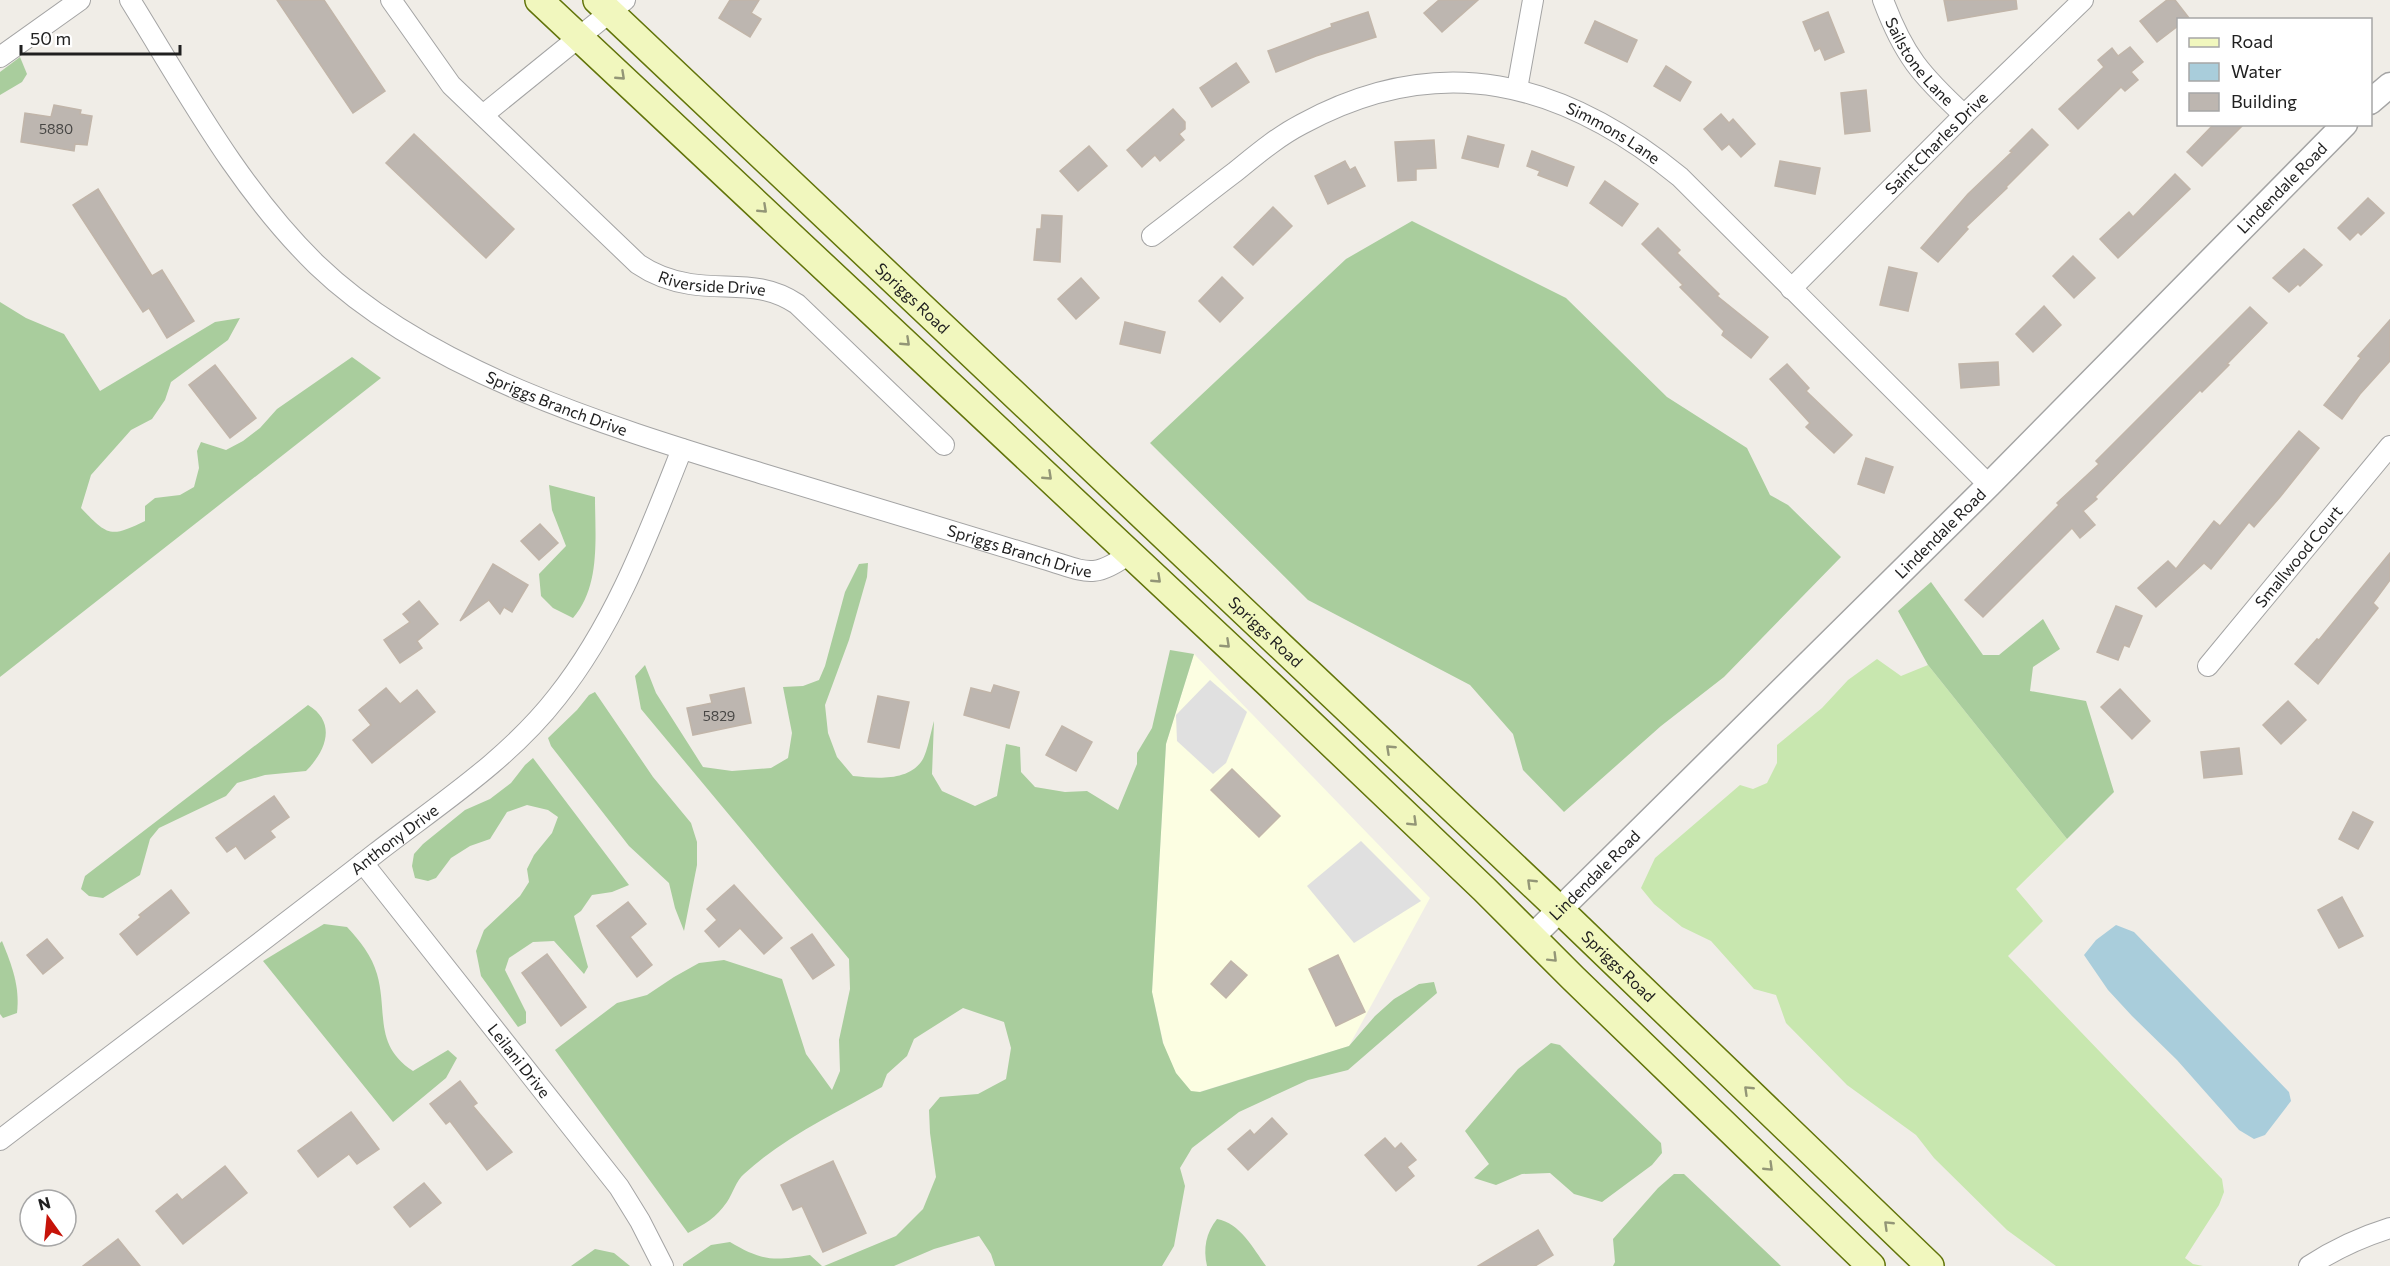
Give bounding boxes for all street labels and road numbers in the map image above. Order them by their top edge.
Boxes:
street label: Sailstone Lane [1882,14,1958,109]
street label: Saint Charles Drive [1881,87,1991,198]
street label: Simmons Lane [1564,98,1664,167]
street label: Lindendale Road [2233,138,2330,237]
street label: Spriggs Road [872,258,954,337]
street label: Riverside Drive [656,266,768,299]
street label: Spriggs Branch Drive [483,366,630,439]
street label: Lindendale Road [1890,484,1989,582]
street label: Smallwood Court [2251,501,2346,611]
street label: Spriggs Branch Drive [945,520,1092,580]
street label: Spriggs Road [1225,592,1307,671]
street label: Anthony Drive [347,800,442,878]
street label: Lindendale Road [1545,826,1644,924]
street label: Spriggs Road [1578,926,1659,1005]
street label: Leilani Drive [484,1019,555,1101]

